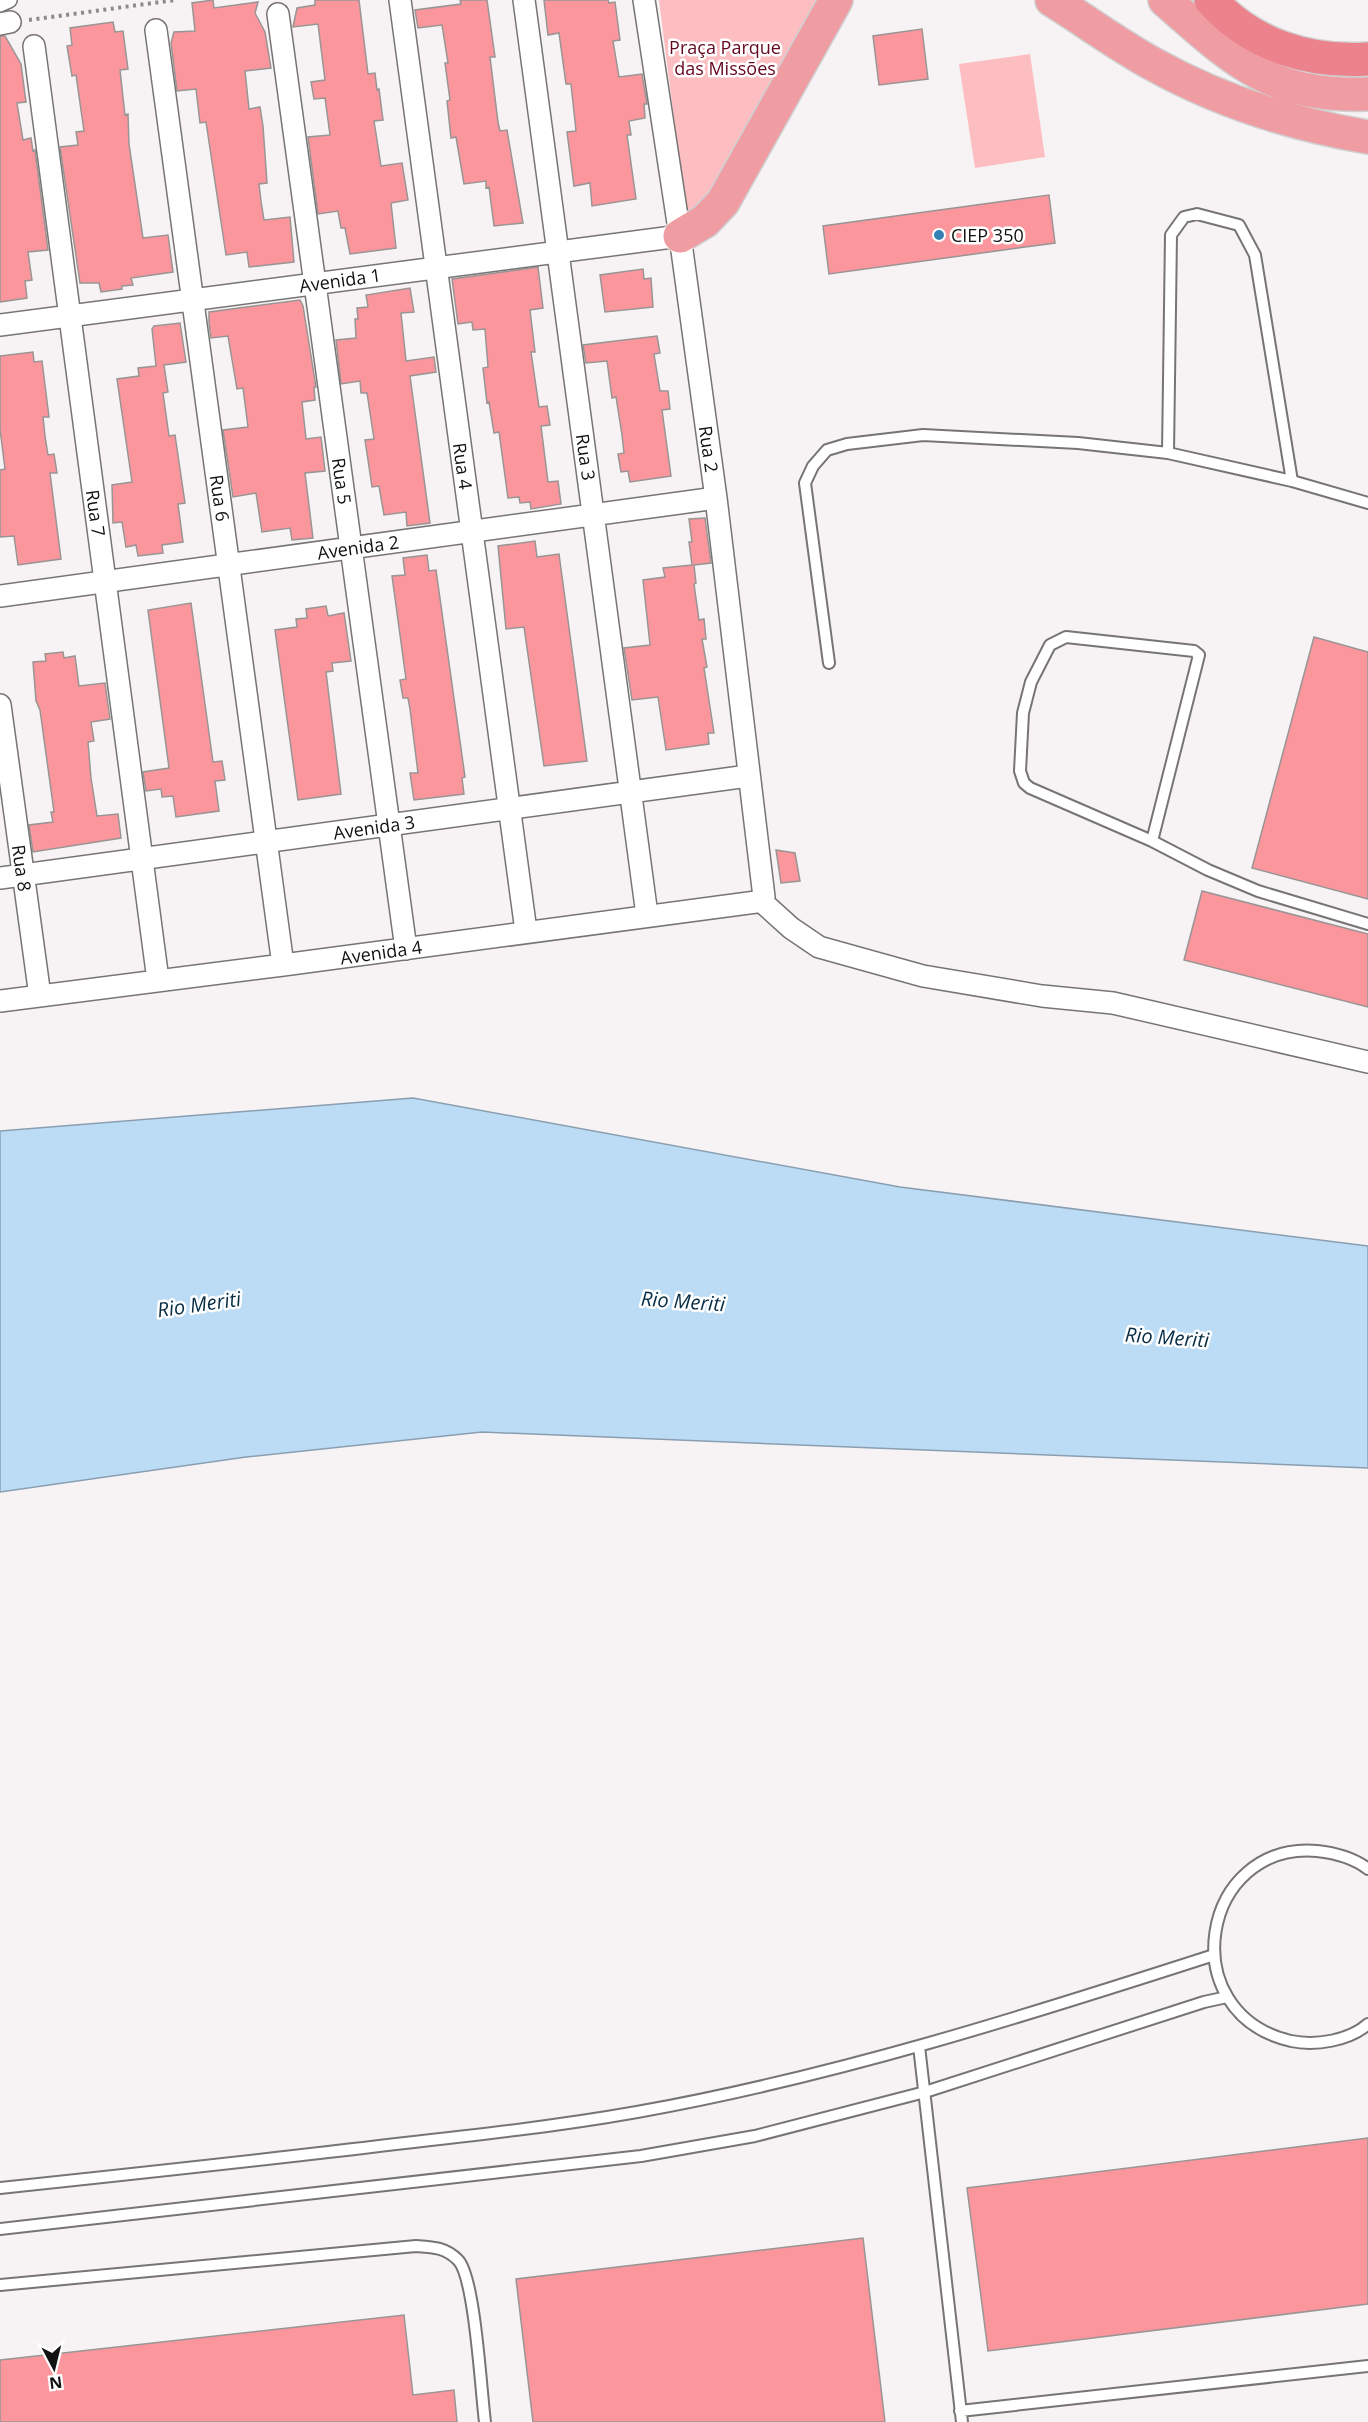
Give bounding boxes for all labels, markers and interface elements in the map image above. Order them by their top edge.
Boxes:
park label: Praça Parque das Missões [669,35,781,80]
place label: CIEP 350 [951,223,1024,247]
marker: CIEP 350 [932,228,946,242]
street label: Avenida 1 [298,262,382,298]
street label: Rua 2 [694,424,724,474]
street label: Rua 3 [571,432,601,482]
street label: Rua 4 [448,441,478,491]
street label: Rua 5 [327,456,357,506]
street label: Rua 6 [205,473,235,523]
street label: Rua 7 [81,488,111,538]
street label: Avenida 2 [316,529,400,565]
street label: Avenida 3 [332,809,416,845]
street label: Rua 8 [7,843,37,893]
street label: Avenida 4 [339,934,423,970]
water label: Rio Meriti [155,1285,244,1323]
water label: Rio Meriti [640,1285,727,1317]
water label: Rio Meriti [1124,1321,1211,1353]
north arrow [24,2338,84,2398]
text: N [48,2371,64,2395]

